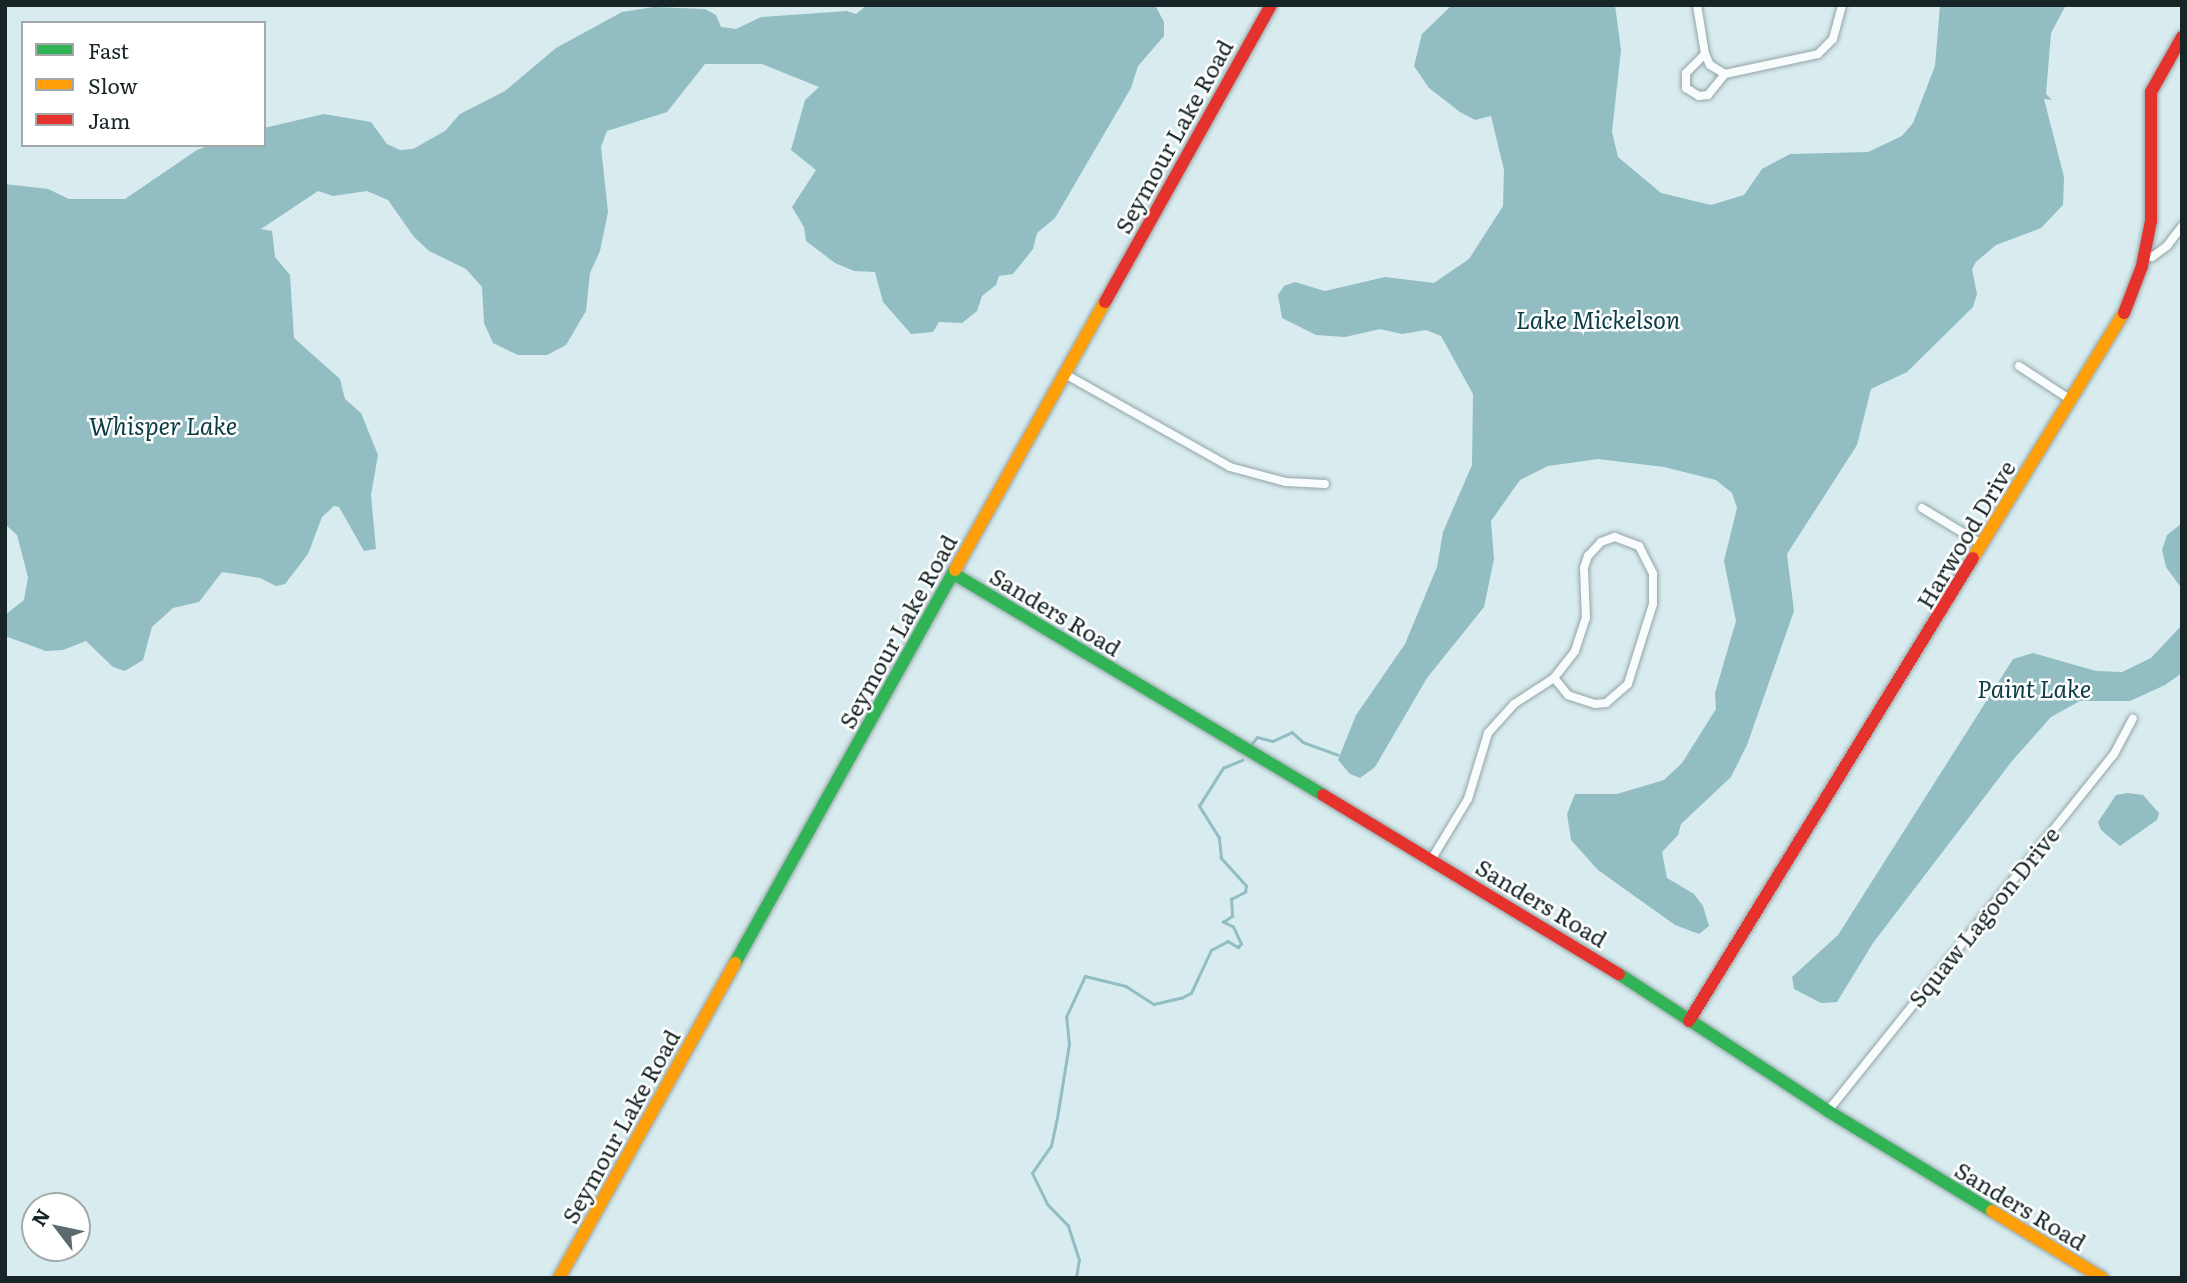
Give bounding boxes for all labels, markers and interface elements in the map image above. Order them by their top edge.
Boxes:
legend [21,21,266,147]
text: Fast [88,34,129,65]
street label: Seymour Lake Road [1108,34,1238,238]
text: Slow [88,69,138,100]
text: Jam [88,104,130,135]
water label: Lake Mickelson [1516,305,1680,333]
water label: Whisper Lake [89,411,237,439]
street label: Harwood Drive [1910,455,2020,613]
street label: Seymour Lake Road [832,529,962,733]
street label: Sanders Road [985,561,1127,661]
water label: Paint Lake [1977,674,2091,702]
street label: Squaw Lagoon Drive [1902,820,2064,1012]
street label: Sanders Road [1471,852,1613,952]
street label: Seymour Lake Road [555,1024,685,1228]
street label: Sanders Road [1950,1155,2092,1255]
north arrow [21,1192,91,1262]
text: N [24,1203,56,1231]

